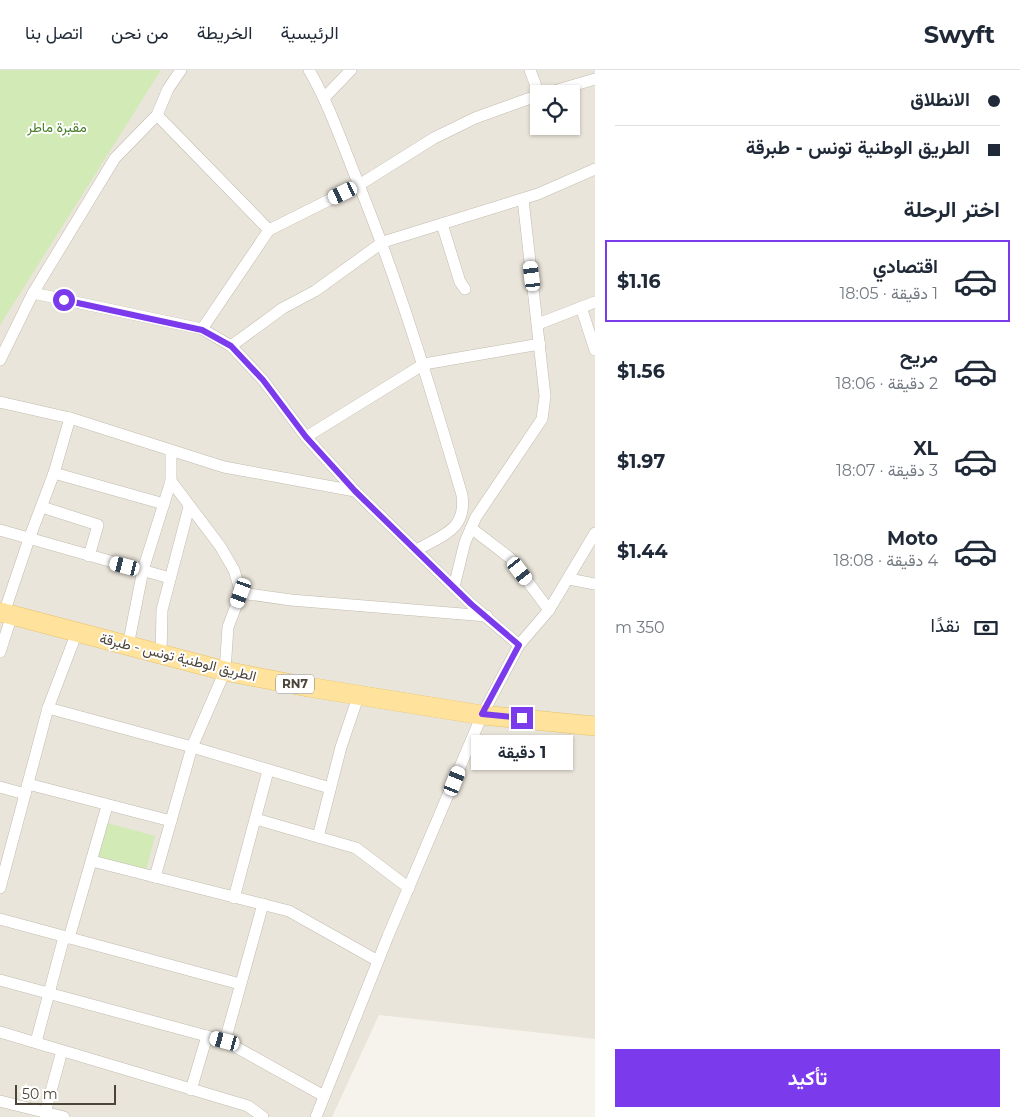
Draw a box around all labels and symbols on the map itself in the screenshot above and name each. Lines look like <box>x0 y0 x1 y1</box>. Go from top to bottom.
park label: مقبرة ماطر <box>26 118 87 136</box>
car <box>326 180 359 206</box>
car <box>522 260 541 292</box>
route start <box>53 289 75 311</box>
car <box>108 555 141 577</box>
car <box>504 555 535 587</box>
car <box>228 576 253 610</box>
street label: الطريق الوطنية تونس - طبرقة <box>98 629 258 685</box>
road number: RN7 <box>276 674 314 694</box>
route end <box>511 707 533 729</box>
callout: 1 دقيقة <box>471 736 573 770</box>
car <box>442 764 467 798</box>
car <box>208 1030 241 1052</box>
scale bar <box>15 1082 116 1105</box>

